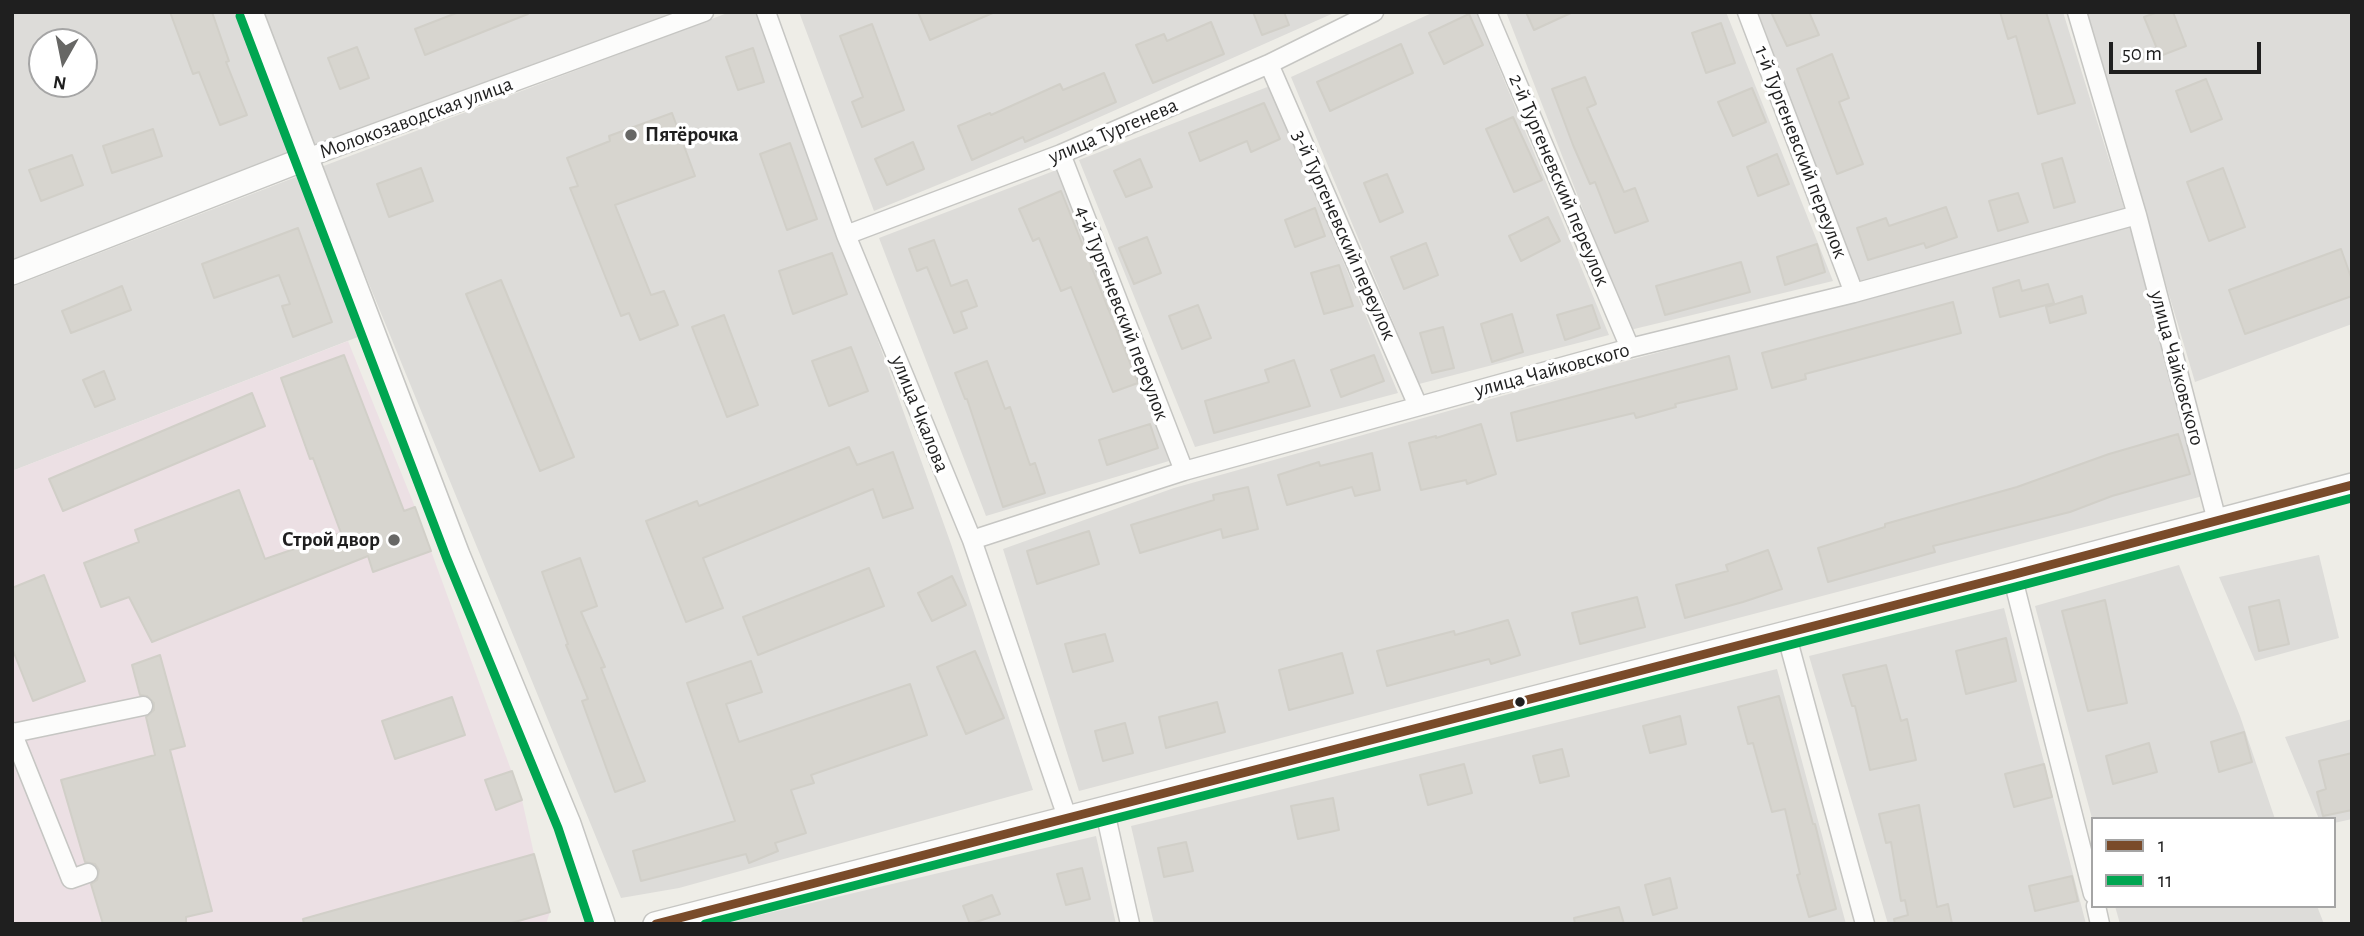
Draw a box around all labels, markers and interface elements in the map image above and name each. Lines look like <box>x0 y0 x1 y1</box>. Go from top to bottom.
north arrow <box>28 28 98 98</box>
scale bar <box>2112 28 2264 72</box>
street label: 1-й Тургеневский переулок <box>1749 42 1853 262</box>
text: 50 m <box>2122 43 2162 64</box>
street label: 2-й Тургеневский переулок <box>1503 70 1615 290</box>
street label: Молокозаводская улица <box>316 71 516 165</box>
text: N <box>52 72 68 93</box>
street label: улица Тургенева <box>1045 92 1181 170</box>
place label: Пятёрочка <box>645 122 739 148</box>
street label: 3-й Тургеневский переулок <box>1286 126 1402 344</box>
marker: Пятёрочка <box>623 127 639 143</box>
street label: 4-й Тургеневский переулок <box>1069 202 1175 424</box>
street label: улица Чайковского <box>2144 288 2210 448</box>
street label: улица Чайковского <box>1472 337 1632 403</box>
street label: улица Чкалова <box>885 352 955 476</box>
place label: Строй двор <box>282 527 380 553</box>
marker: Строй двор <box>386 532 402 548</box>
unlabelled marker <box>1513 695 1527 709</box>
legend <box>2091 817 2336 908</box>
text: 1 <box>2158 835 2165 856</box>
text: 11 <box>2158 870 2172 891</box>

